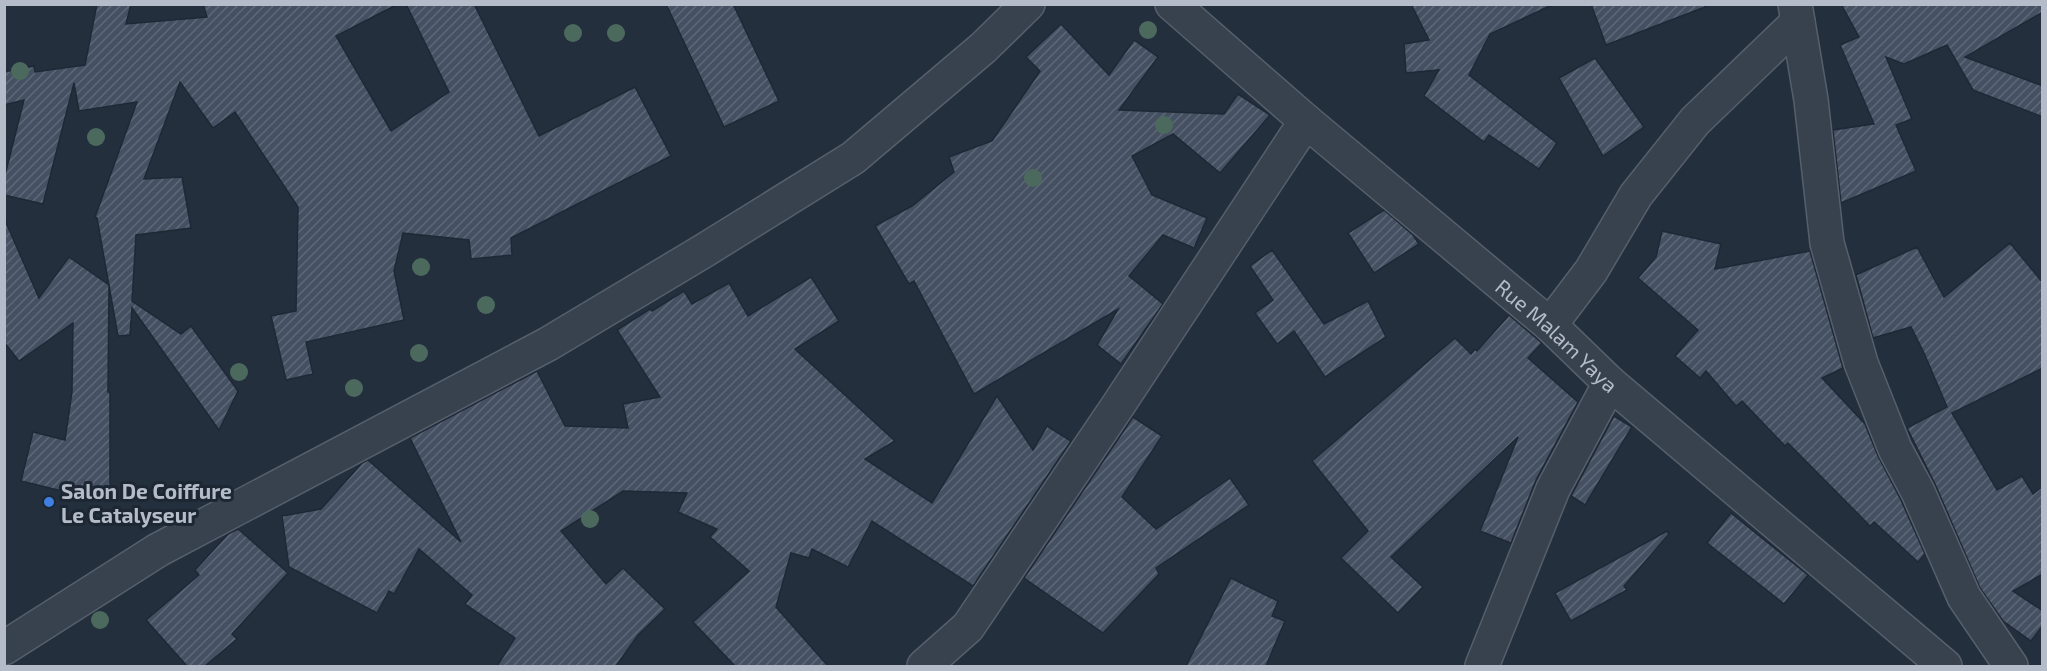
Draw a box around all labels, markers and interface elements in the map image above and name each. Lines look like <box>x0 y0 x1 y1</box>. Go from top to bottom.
street label: Rue Malam Yaya <box>1491 273 1623 397</box>
place label: Salon De Coiffure Le Catalyseur <box>61 478 232 528</box>
marker: Salon De Coiffure Le Catalyseur <box>42 495 56 509</box>

